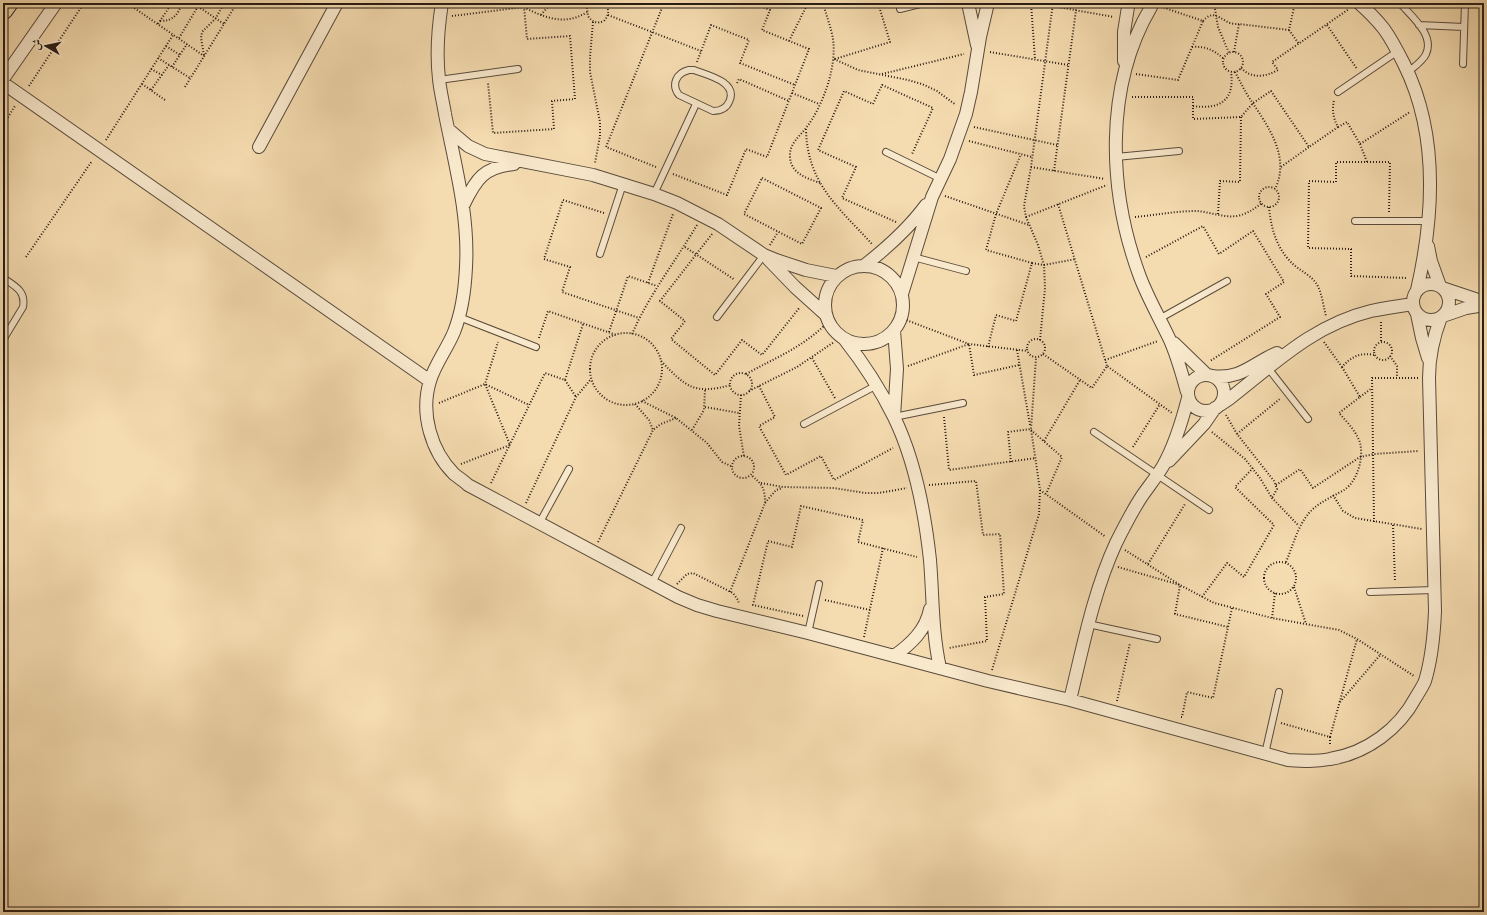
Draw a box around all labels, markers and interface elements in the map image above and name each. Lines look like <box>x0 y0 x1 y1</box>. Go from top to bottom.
north arrow <box>26 26 66 66</box>
text: ش <box>29 38 45 51</box>

